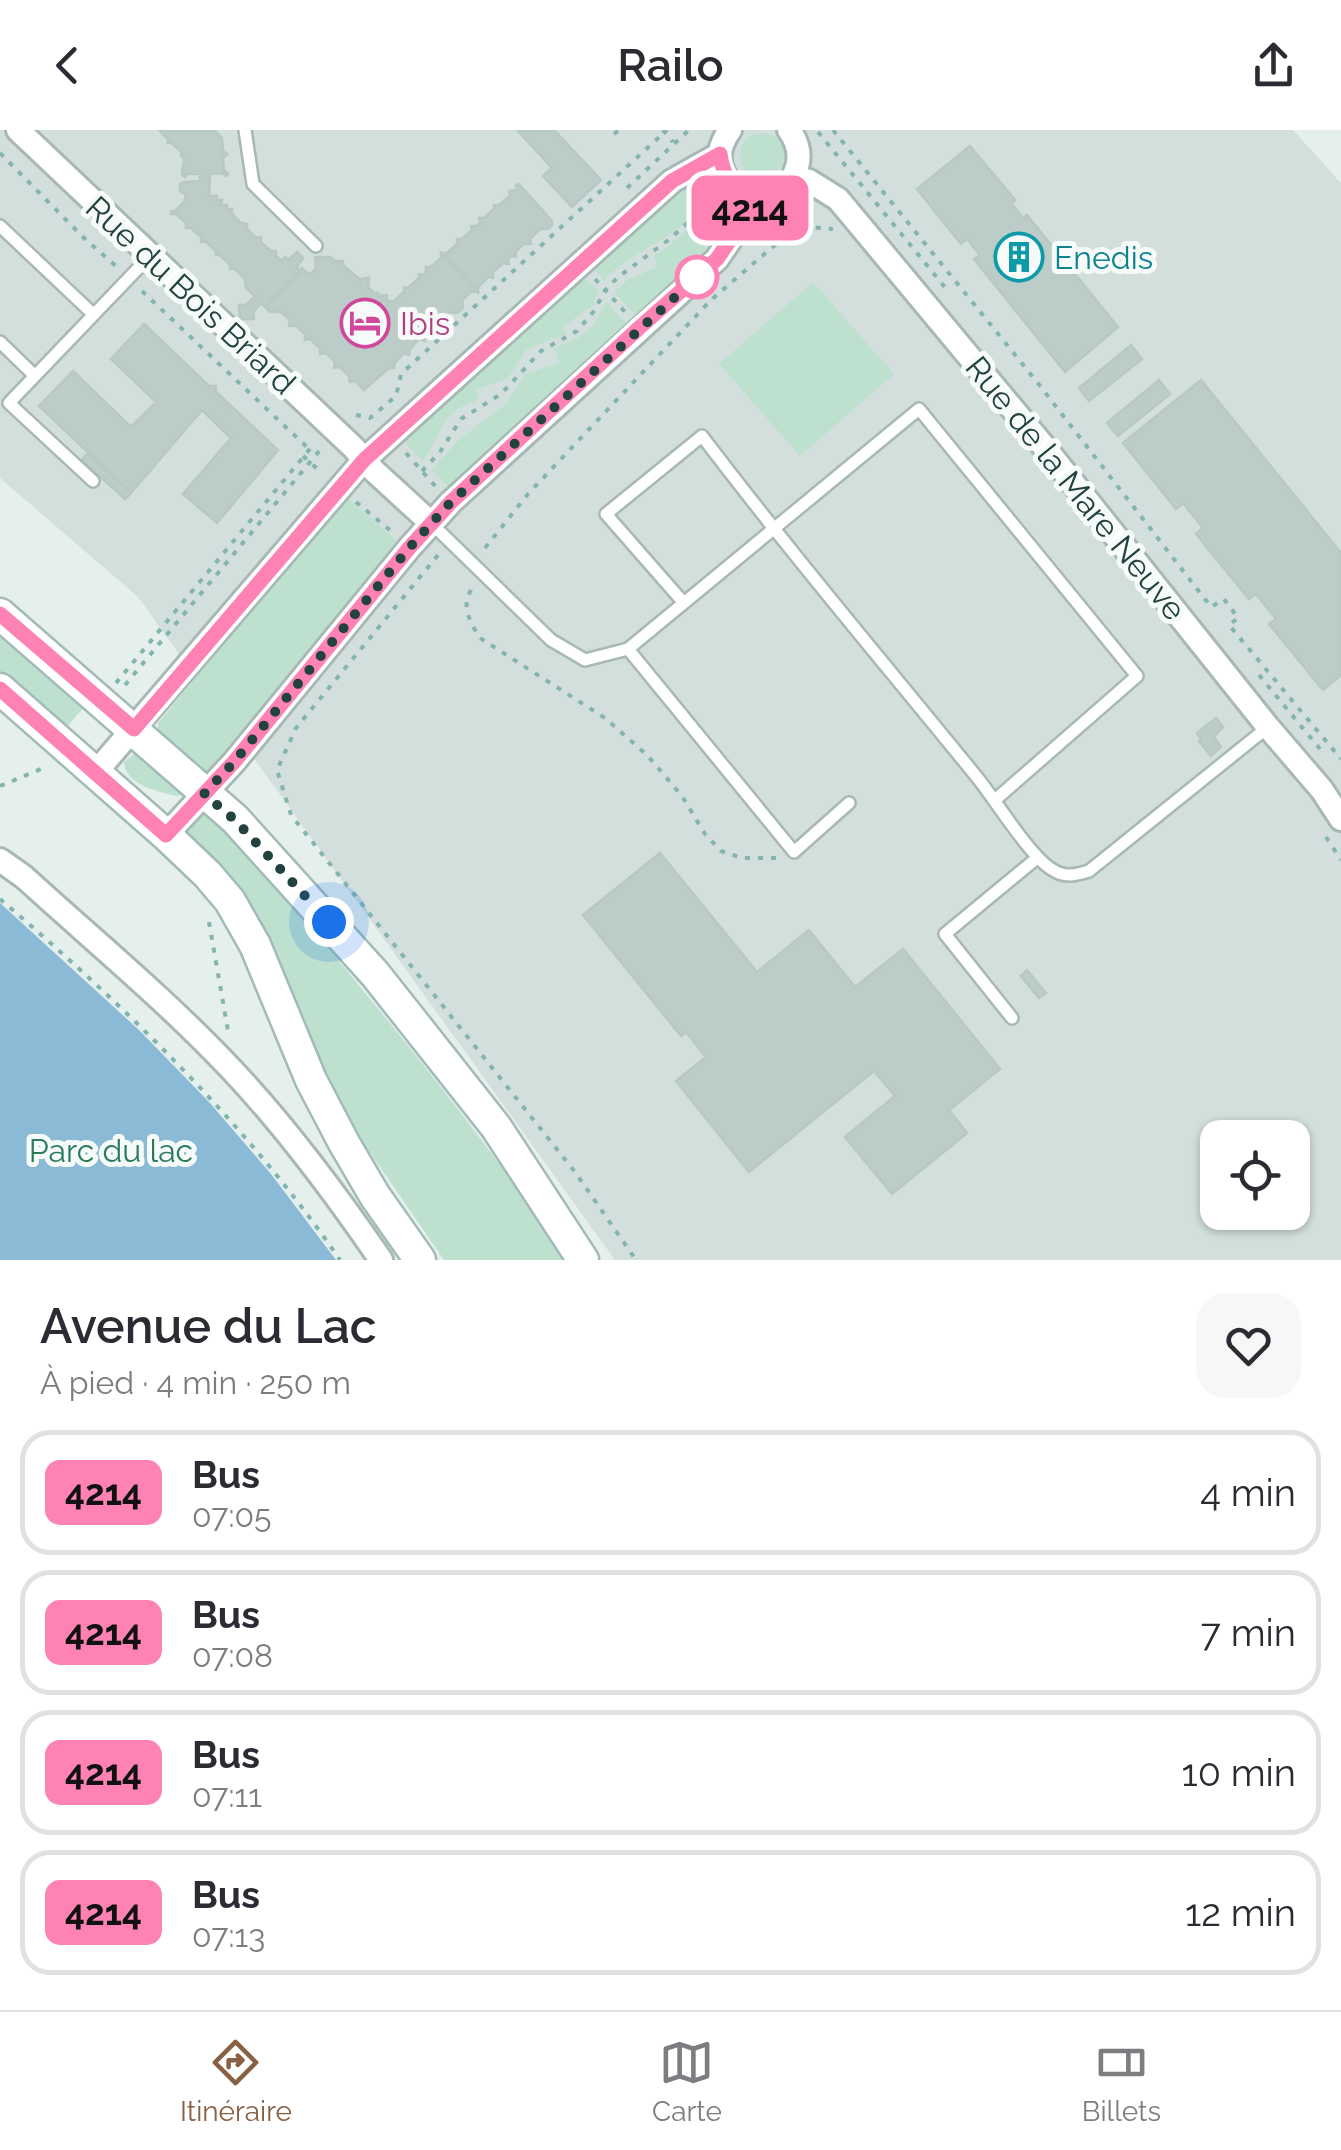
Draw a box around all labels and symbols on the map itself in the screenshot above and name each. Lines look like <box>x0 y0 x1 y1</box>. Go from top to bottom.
line badge: 4214 <box>680 176 820 240</box>
street label: Rue du Bois Briard <box>79 189 303 401</box>
building icon: Enedis <box>993 231 1045 283</box>
place label: Enedis <box>1054 239 1153 276</box>
unlabelled marker <box>676 256 718 298</box>
hotel icon: Ibis <box>339 297 391 349</box>
place label: Ibis <box>400 305 450 342</box>
street label: Rue de la Mare Neuve <box>958 349 1194 627</box>
your location <box>304 897 354 947</box>
park label: Parc du lac <box>29 1132 193 1169</box>

